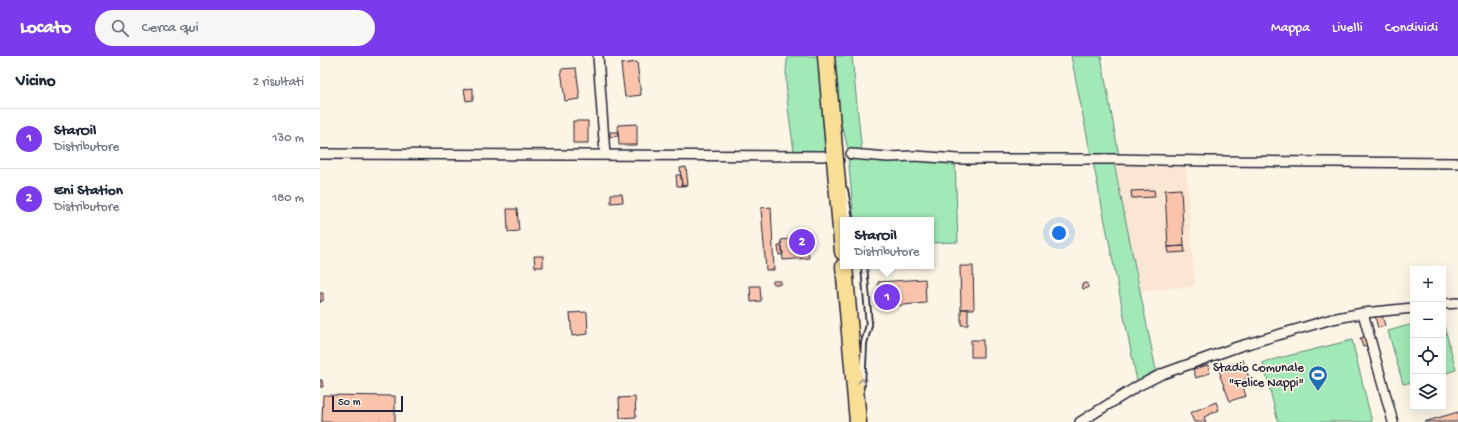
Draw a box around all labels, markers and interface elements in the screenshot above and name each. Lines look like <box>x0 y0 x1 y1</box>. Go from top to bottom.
search box <box>95 10 375 46</box>
text: Locato <box>20 17 71 40</box>
icon: search <box>109 17 131 39</box>
text: Cerca qui <box>141 19 199 37</box>
text: Mappa <box>1271 20 1310 37</box>
text: Livelli <box>1332 20 1363 37</box>
text: Condividi <box>1385 20 1438 37</box>
text: Vicino <box>16 72 56 92</box>
text: 2 risultati <box>253 75 304 90</box>
text: StarOil <box>54 122 96 140</box>
text: 1 <box>26 131 32 146</box>
text: 130 m <box>272 131 304 146</box>
text: Distributore <box>54 140 119 155</box>
text: Eni Station <box>54 182 123 200</box>
text: 2 <box>26 191 32 206</box>
text: 180 m <box>272 191 304 206</box>
text: Distributore <box>54 200 119 215</box>
popup <box>840 217 934 269</box>
your location <box>1049 223 1069 243</box>
pin: 2 <box>789 227 815 257</box>
text: StarOil <box>854 227 897 245</box>
text: Distributore <box>854 245 920 260</box>
map controls <box>1410 266 1446 410</box>
button: + <box>1410 266 1446 302</box>
pin: 1 <box>874 282 900 312</box>
button: − <box>1410 302 1446 338</box>
button: locate <box>1410 338 1446 374</box>
place label: Stadio Comunale "Felice Nappi" <box>1213 361 1304 391</box>
sports icon: Stadio Comunale "Felice Nappi" <box>1307 364 1329 392</box>
button: layers <box>1410 374 1446 410</box>
one-way arrow <box>857 378 866 384</box>
scale bar <box>332 394 403 413</box>
text: 50 m <box>338 397 360 409</box>

